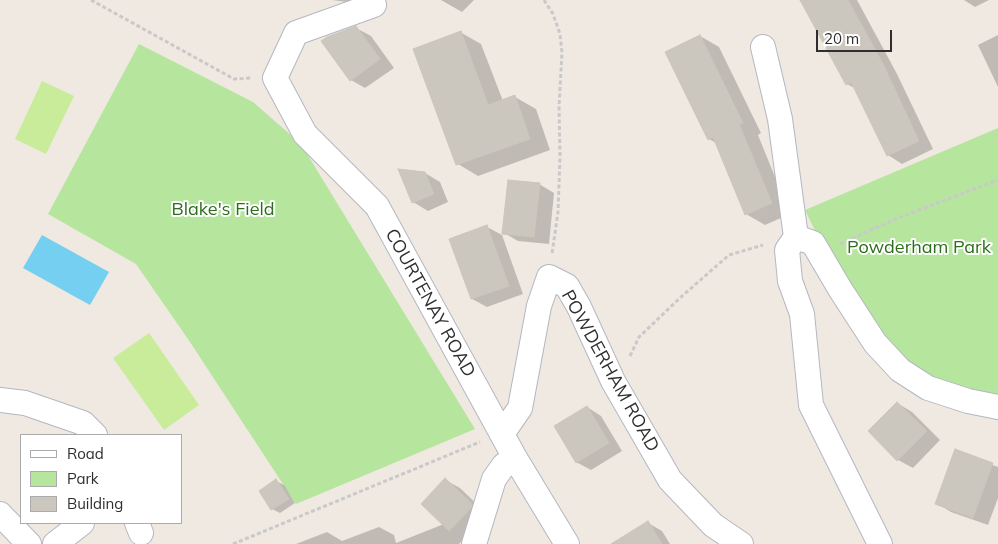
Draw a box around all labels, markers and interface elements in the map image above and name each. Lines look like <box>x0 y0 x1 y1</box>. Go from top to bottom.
scale bar <box>818 20 894 52</box>
text: 20 m <box>824 29 859 48</box>
park label: Blake's Field <box>171 199 275 221</box>
street label: COURTENAY ROAD <box>380 225 480 381</box>
park label: Powderham Park <box>847 237 991 259</box>
street label: POWDERHAM ROAD <box>557 286 663 456</box>
legend <box>20 434 182 524</box>
text: Road <box>67 444 104 463</box>
text: Park <box>67 469 99 488</box>
text: Building <box>67 494 123 513</box>

